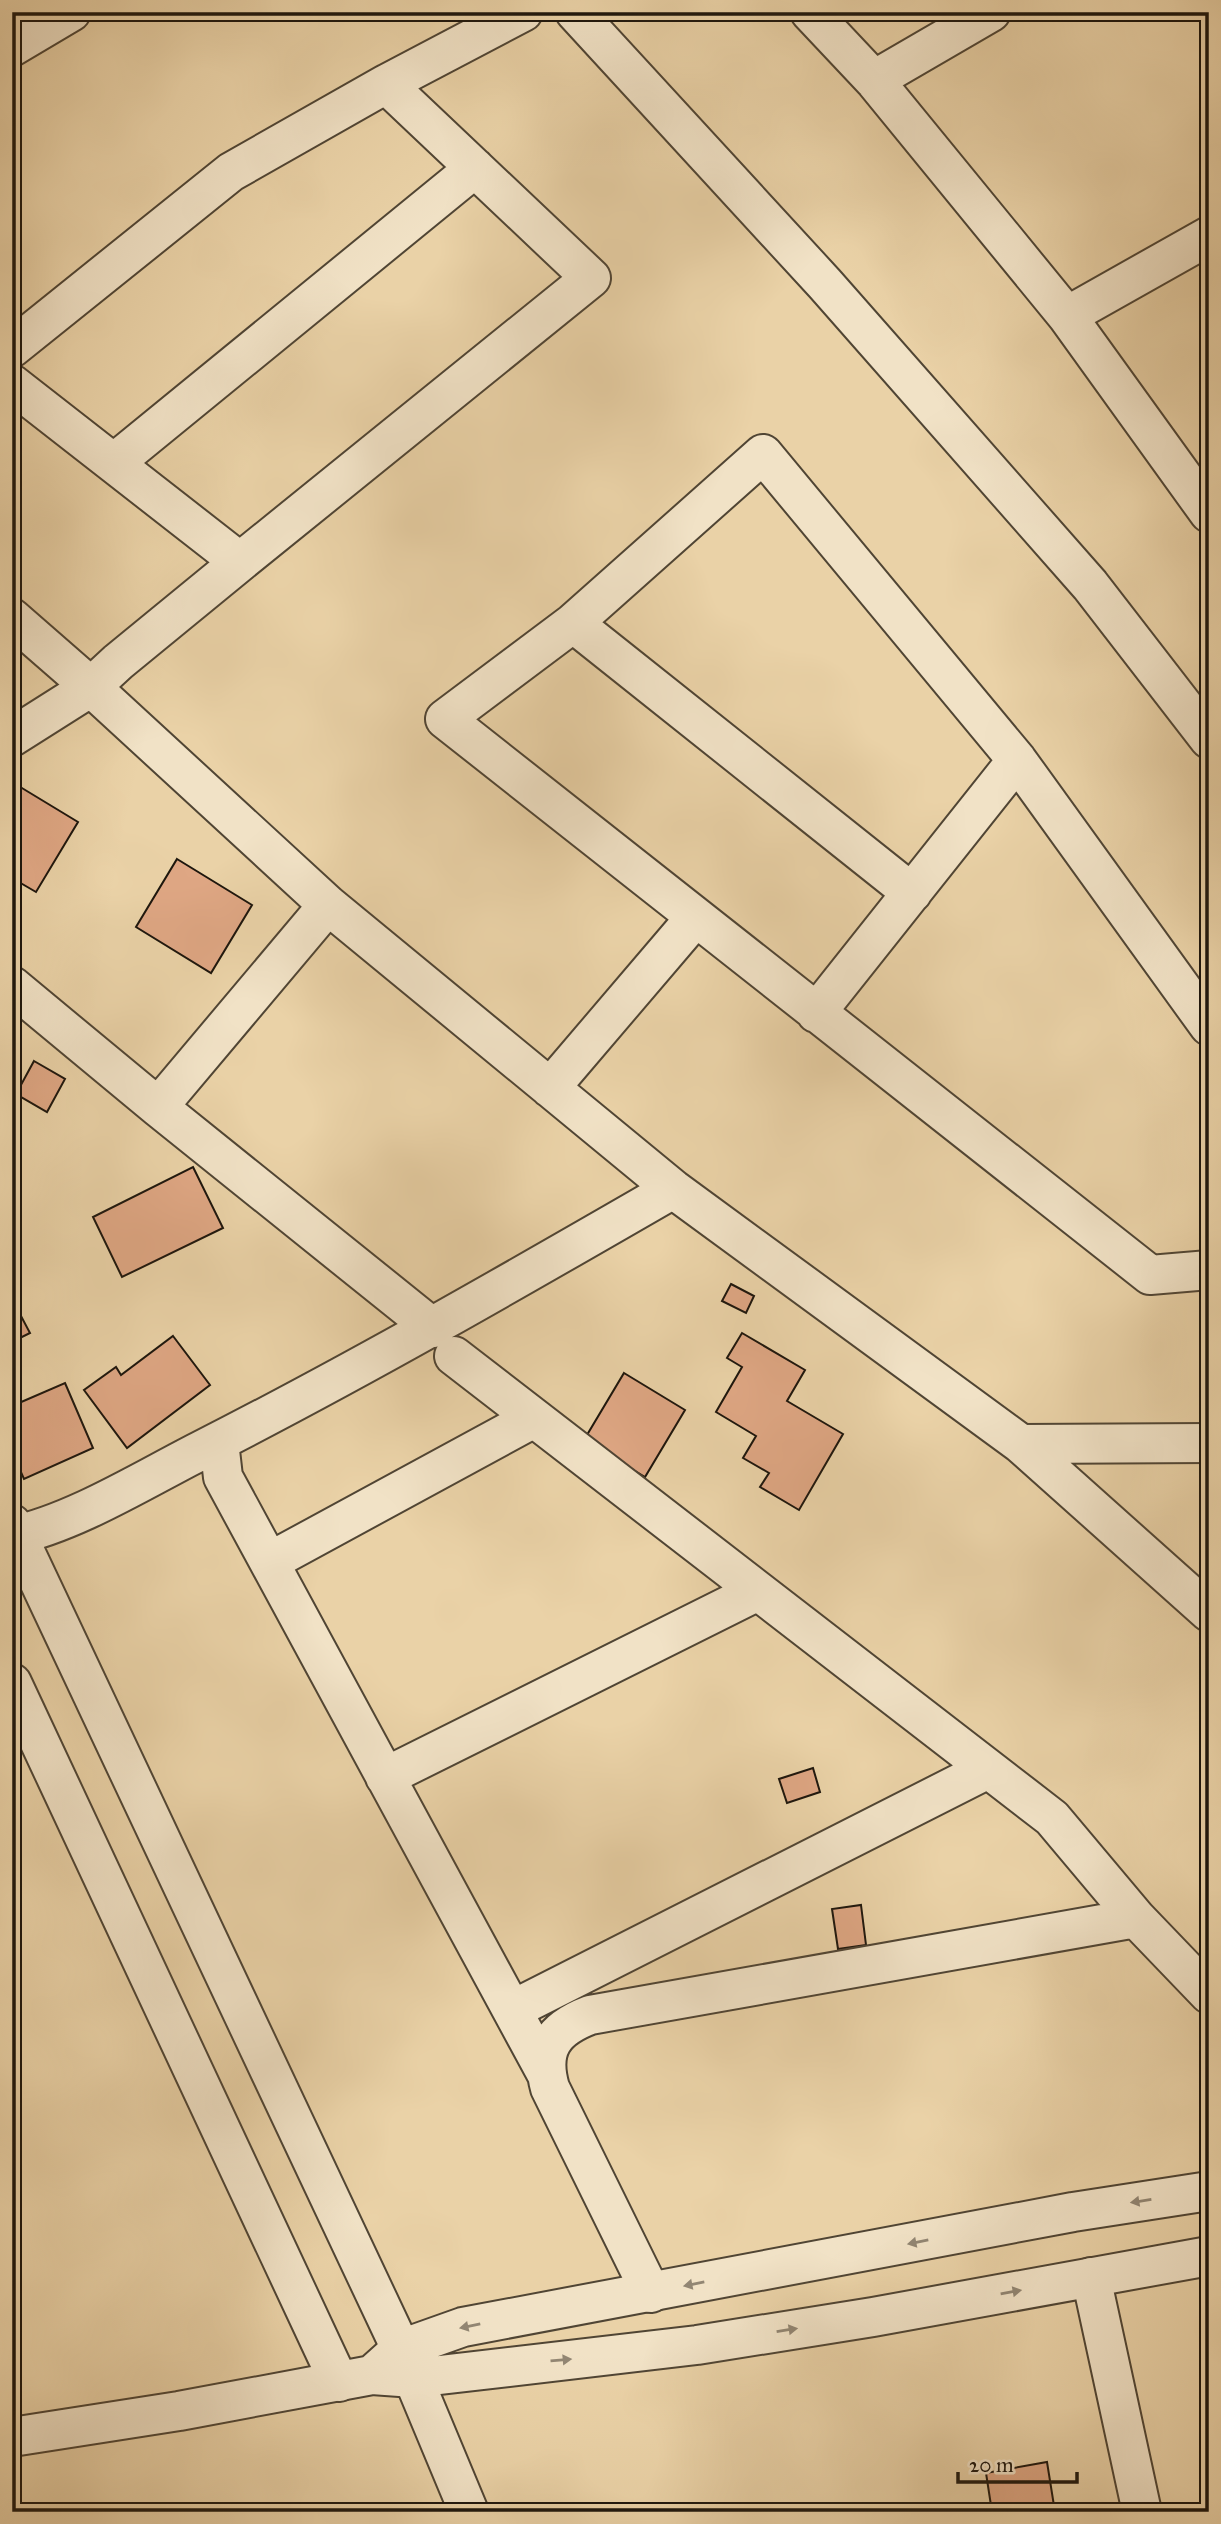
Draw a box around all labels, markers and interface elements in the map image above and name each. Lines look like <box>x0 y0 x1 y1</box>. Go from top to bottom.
one-way arrow <box>1130 2196 1152 2207</box>
one-way arrow <box>906 2237 928 2248</box>
one-way arrow <box>683 2279 705 2290</box>
one-way arrow <box>1000 2286 1022 2297</box>
one-way arrow <box>459 2321 481 2332</box>
one-way arrow <box>776 2325 798 2336</box>
one-way arrow <box>551 2354 573 2365</box>
scale bar <box>958 2440 1078 2484</box>
text: 20 m <box>969 2452 1014 2478</box>

